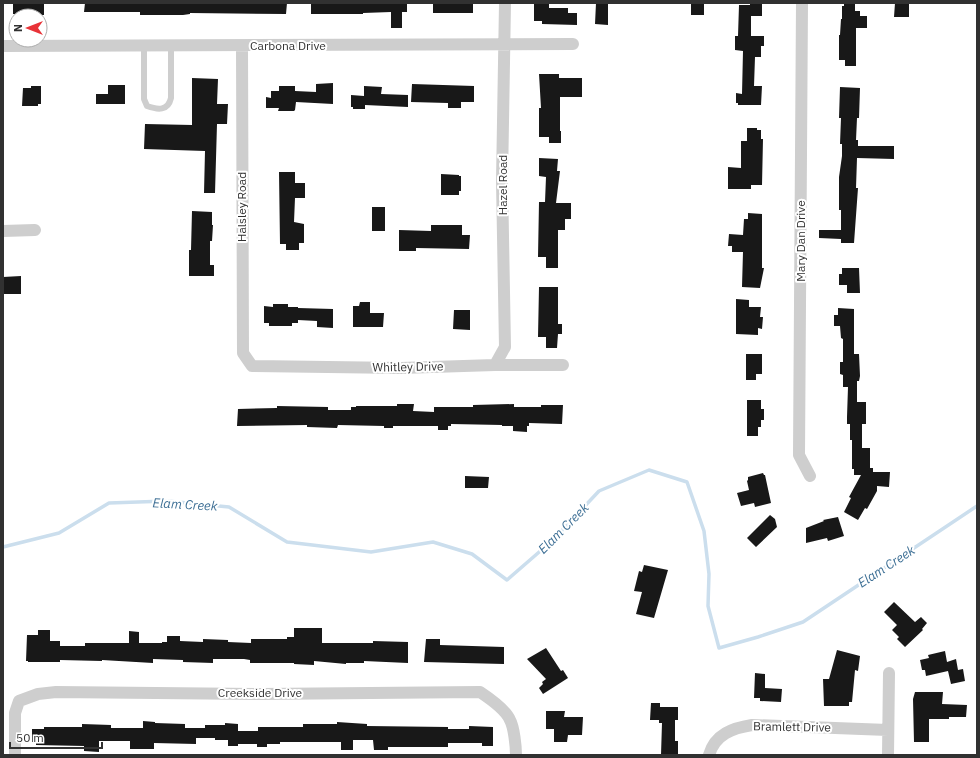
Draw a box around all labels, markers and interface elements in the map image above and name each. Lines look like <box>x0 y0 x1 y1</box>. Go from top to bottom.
north arrow <box>8 8 48 48</box>
text: N <box>11 24 25 32</box>
street label: Carbona Drive <box>250 38 326 53</box>
street label: Hazel Road <box>495 155 510 215</box>
street label: Halsley Road <box>234 172 249 242</box>
street label: Mary Dan Drive <box>793 200 808 282</box>
street label: Whitley Drive <box>372 358 444 375</box>
water label: Elam Creek <box>152 494 218 515</box>
water label: Elam Creek <box>534 499 593 557</box>
water label: Elam Creek <box>854 541 918 591</box>
street label: Creekside Drive <box>218 685 303 700</box>
street label: Bramlett Drive <box>753 718 832 735</box>
scale bar <box>10 724 102 750</box>
text: 50 m <box>16 730 44 745</box>

